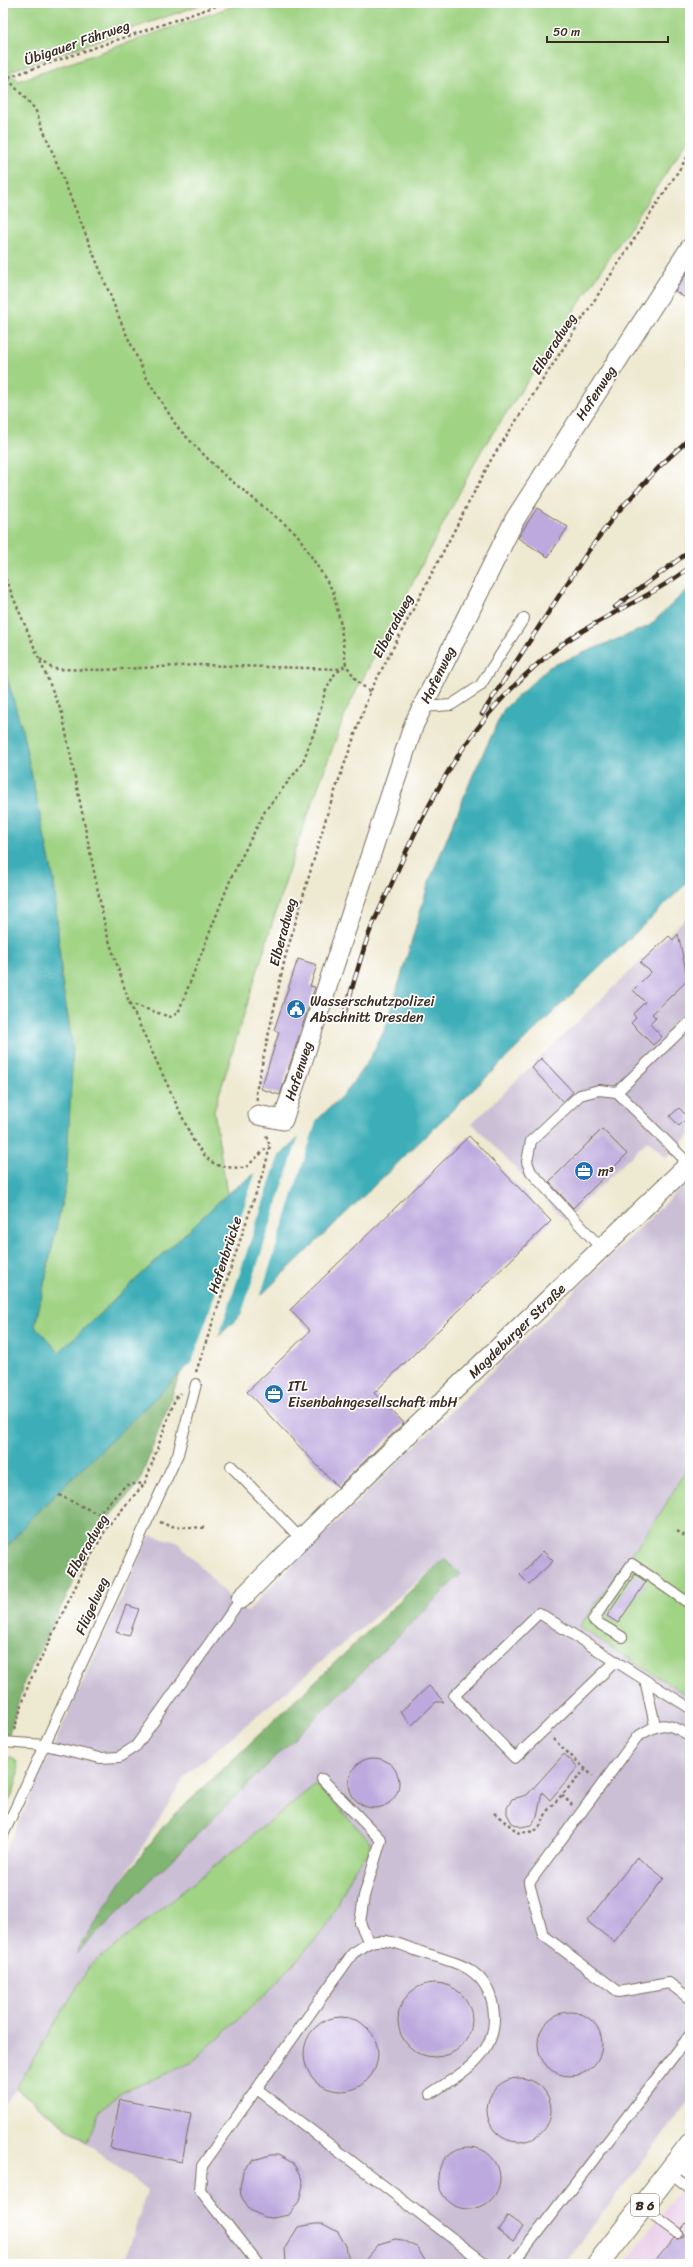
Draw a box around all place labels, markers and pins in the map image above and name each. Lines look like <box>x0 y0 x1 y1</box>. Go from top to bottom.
place label: Wasserschutzpolizei Abschnitt Dresden <box>309 989 435 1030</box>
public building icon: Wasserschutzpolizei Abschnitt Dresden <box>285 998 307 1020</box>
place label: m³ <box>598 1159 614 1184</box>
office icon: m³ <box>573 1160 595 1182</box>
place label: ITL Eisenbahngesellschaft mbH <box>287 1374 458 1415</box>
office icon: ITL Eisenbahngesellschaft mbH <box>263 1383 285 1405</box>

